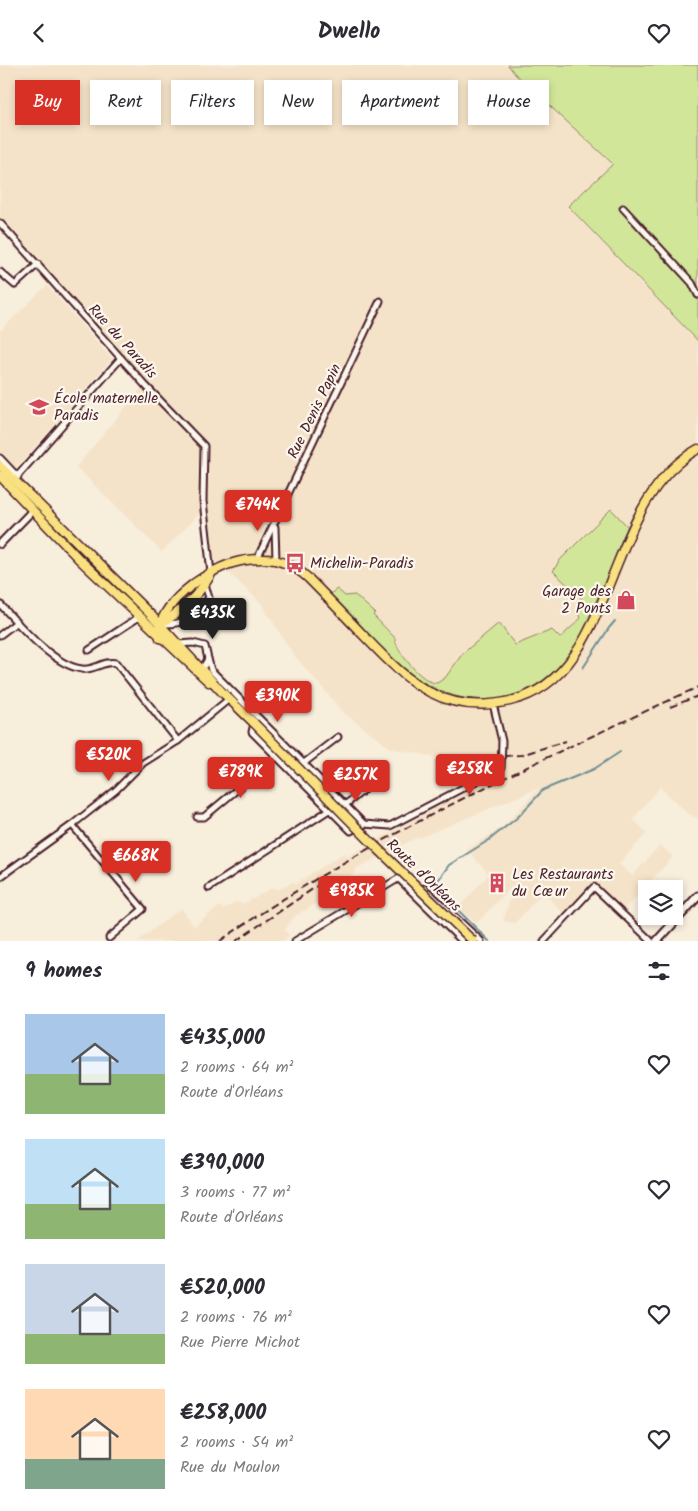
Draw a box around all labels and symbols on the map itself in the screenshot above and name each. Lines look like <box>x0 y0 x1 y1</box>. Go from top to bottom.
street label: Rue du Paradis <box>82 299 163 385</box>
street label: Rue Denis Papin <box>282 360 348 463</box>
place label: École maternelle Paradis <box>54 387 158 428</box>
school or university icon: École maternelle Paradis <box>28 396 50 418</box>
pin: €744K <box>223 489 293 532</box>
bus stop icon: Michelin-Paradis <box>284 552 306 574</box>
place label: Michelin-Paradis <box>310 552 414 576</box>
place label: Garage des 2 Ponts <box>542 580 612 621</box>
shop icon: Garage des 2 Ponts <box>615 589 637 611</box>
pin: €435K <box>178 597 248 640</box>
pin: €390K <box>243 681 313 723</box>
pin: €520K <box>74 739 144 782</box>
pin: €258K <box>435 753 505 796</box>
pin: €789K <box>206 757 276 799</box>
pin: €257K <box>321 759 391 802</box>
street label: Route d'Orléans <box>380 833 467 918</box>
pin: €668K <box>101 841 171 883</box>
place label: Les Restaurants du Cœur <box>512 863 614 904</box>
building icon: Les Restaurants du Cœur <box>486 872 508 894</box>
pin: €985K <box>317 875 387 918</box>

